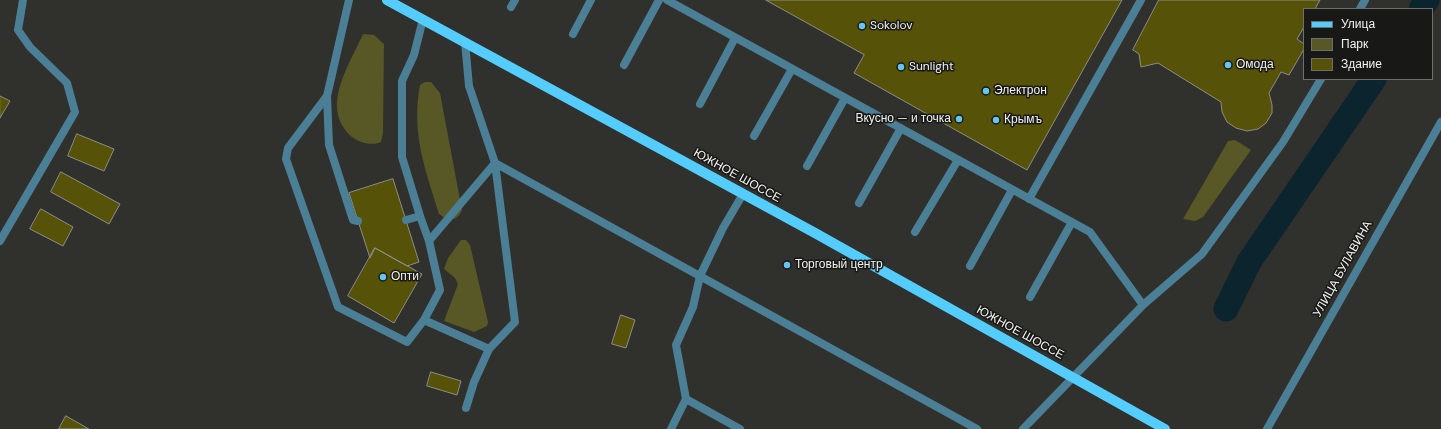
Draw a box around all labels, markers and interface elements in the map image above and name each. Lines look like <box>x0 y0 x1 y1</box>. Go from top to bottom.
legend <box>1303 8 1433 80</box>
text: Улица <box>1341 16 1375 32</box>
place label: Sokolov <box>870 19 913 33</box>
marker: Sokolov <box>857 21 867 31</box>
text: Парк <box>1341 36 1368 52</box>
text: Здание <box>1341 56 1382 72</box>
place label: Омода <box>1236 58 1274 72</box>
place label: Sunlight <box>909 60 954 74</box>
marker: Омода <box>1223 60 1233 70</box>
marker: Sunlight <box>896 62 906 72</box>
place label: Электрон <box>994 84 1047 98</box>
marker: Электрон <box>981 86 991 96</box>
place label: Вкусно — и точка <box>855 112 951 126</box>
place label: Крымъ <box>1004 113 1042 127</box>
marker: Вкусно — и точка <box>954 114 964 124</box>
marker: Крымъ <box>991 115 1001 125</box>
street label: ЮЖНОЕ ШОССЕ <box>691 146 783 206</box>
street label: УЛИЦА БУЛАВИНА <box>1311 218 1375 320</box>
place label: Торговый центр <box>795 258 883 272</box>
marker: Торговый центр <box>782 260 792 270</box>
place label: Опти <box>391 270 419 284</box>
marker: Опти <box>378 272 388 282</box>
street label: ЮЖНОЕ ШОССЕ <box>974 303 1066 363</box>

